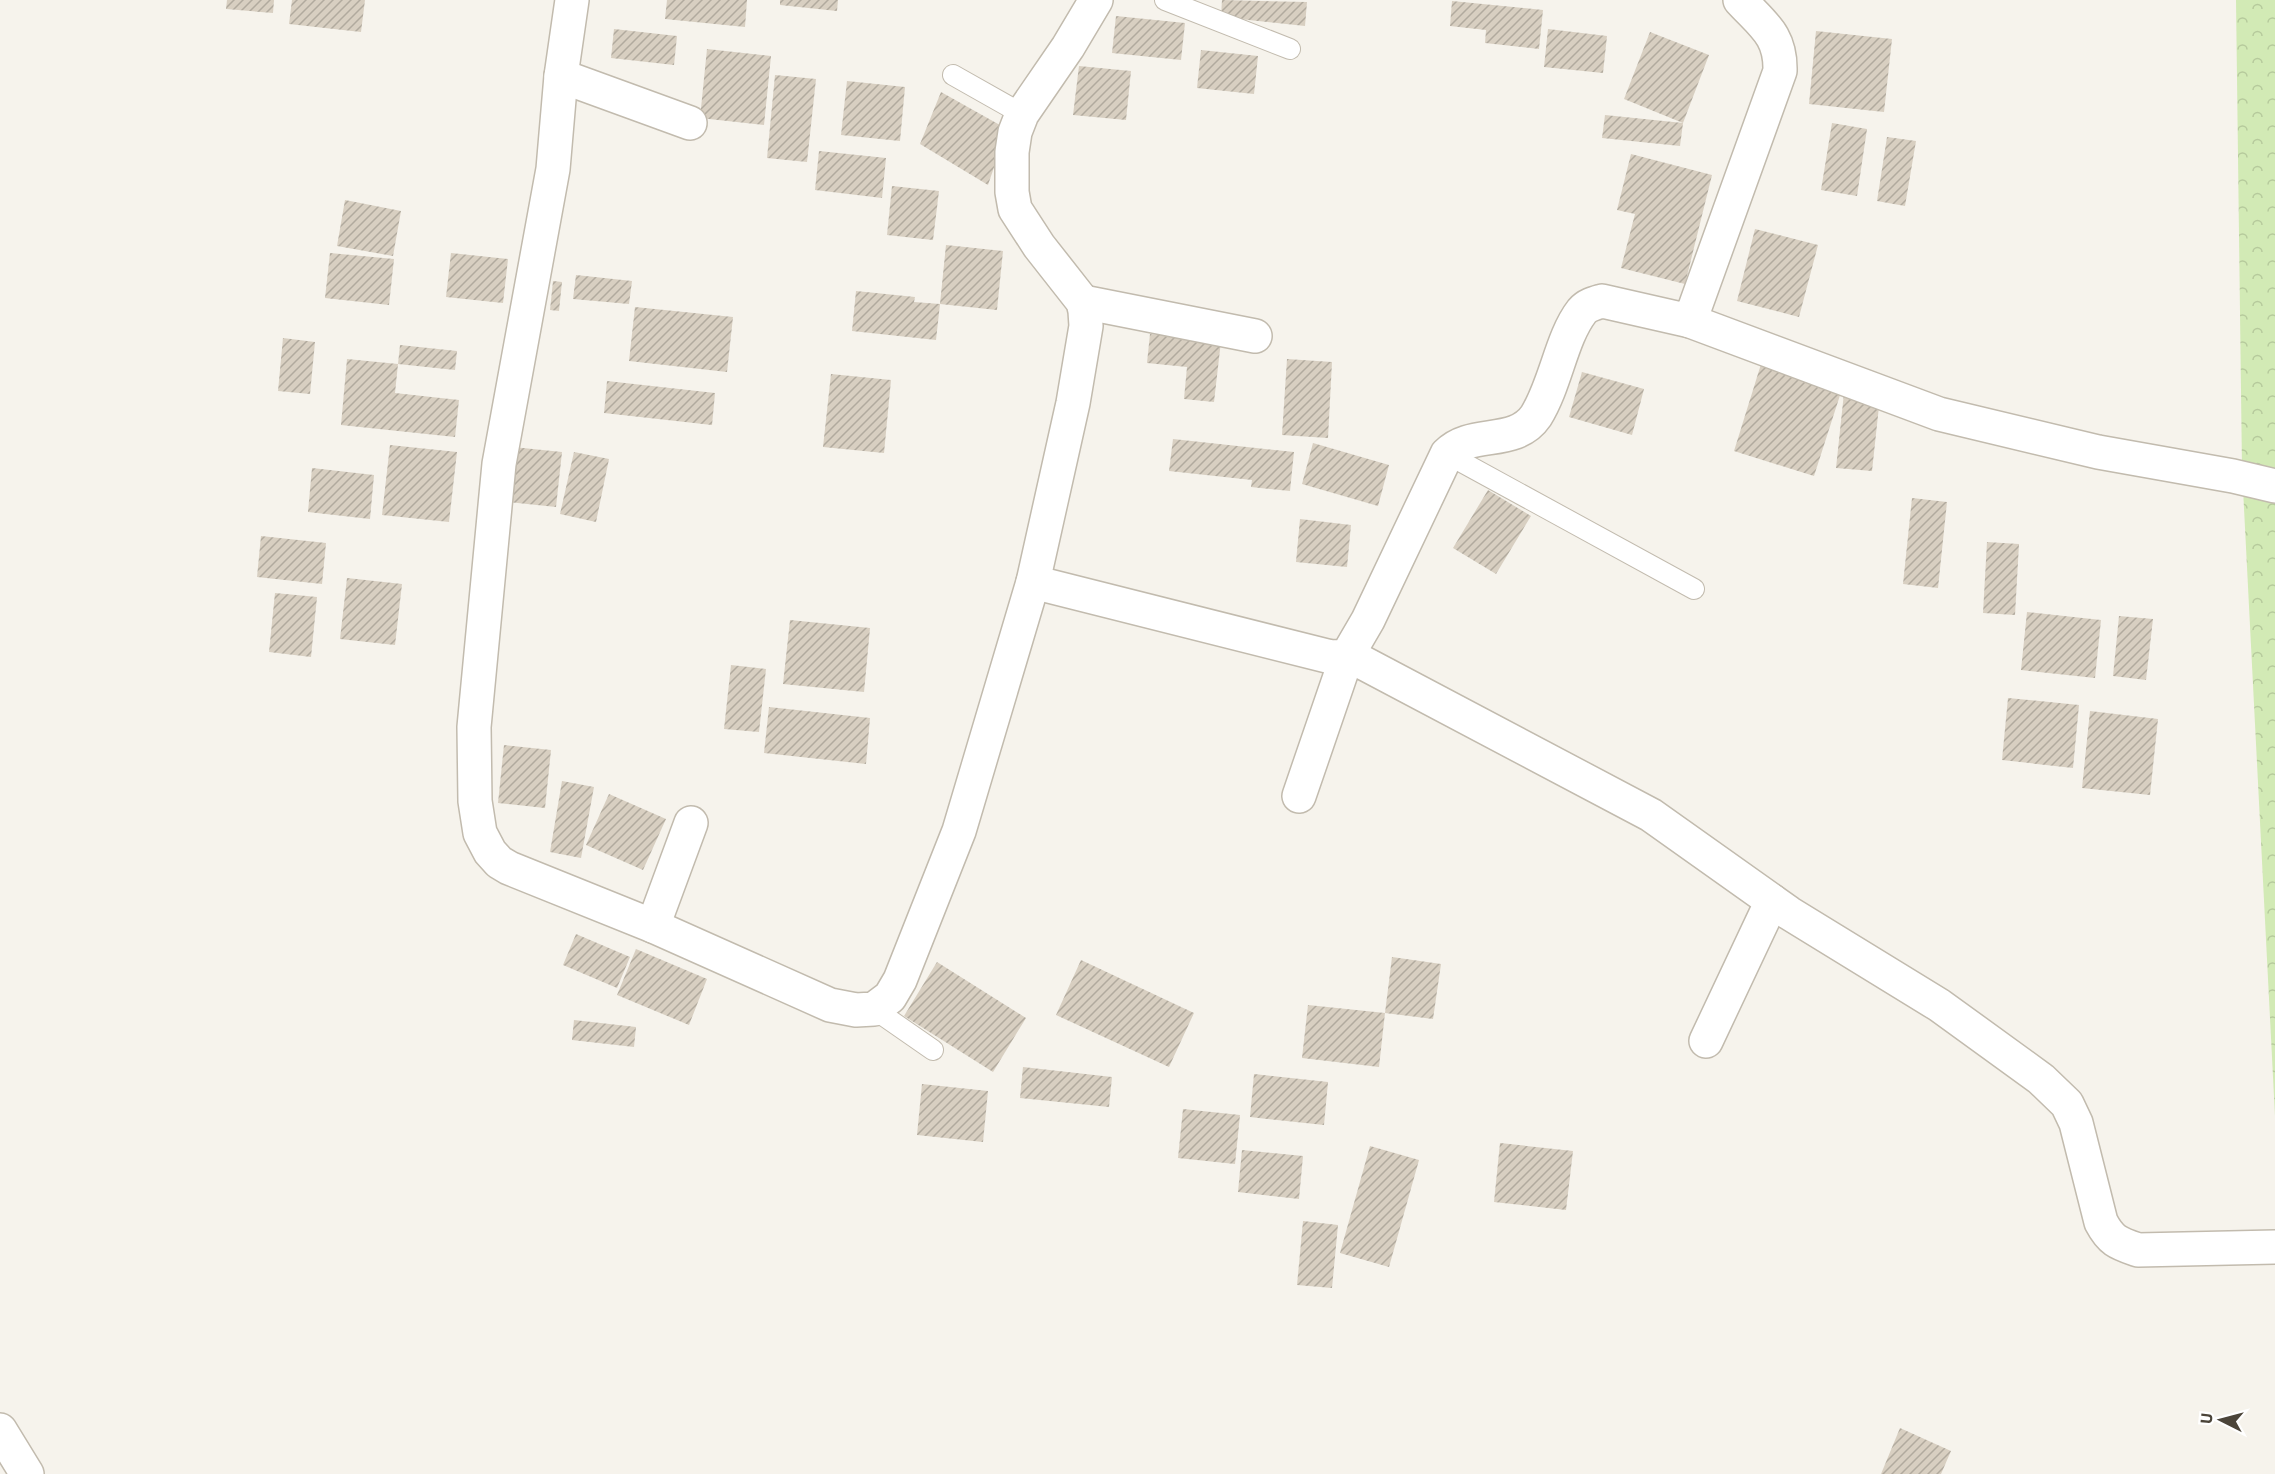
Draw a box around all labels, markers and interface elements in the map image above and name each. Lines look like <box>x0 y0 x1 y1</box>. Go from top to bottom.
north arrow <box>2191 1390 2251 1450</box>
text: U <box>2196 1412 2217 1425</box>

